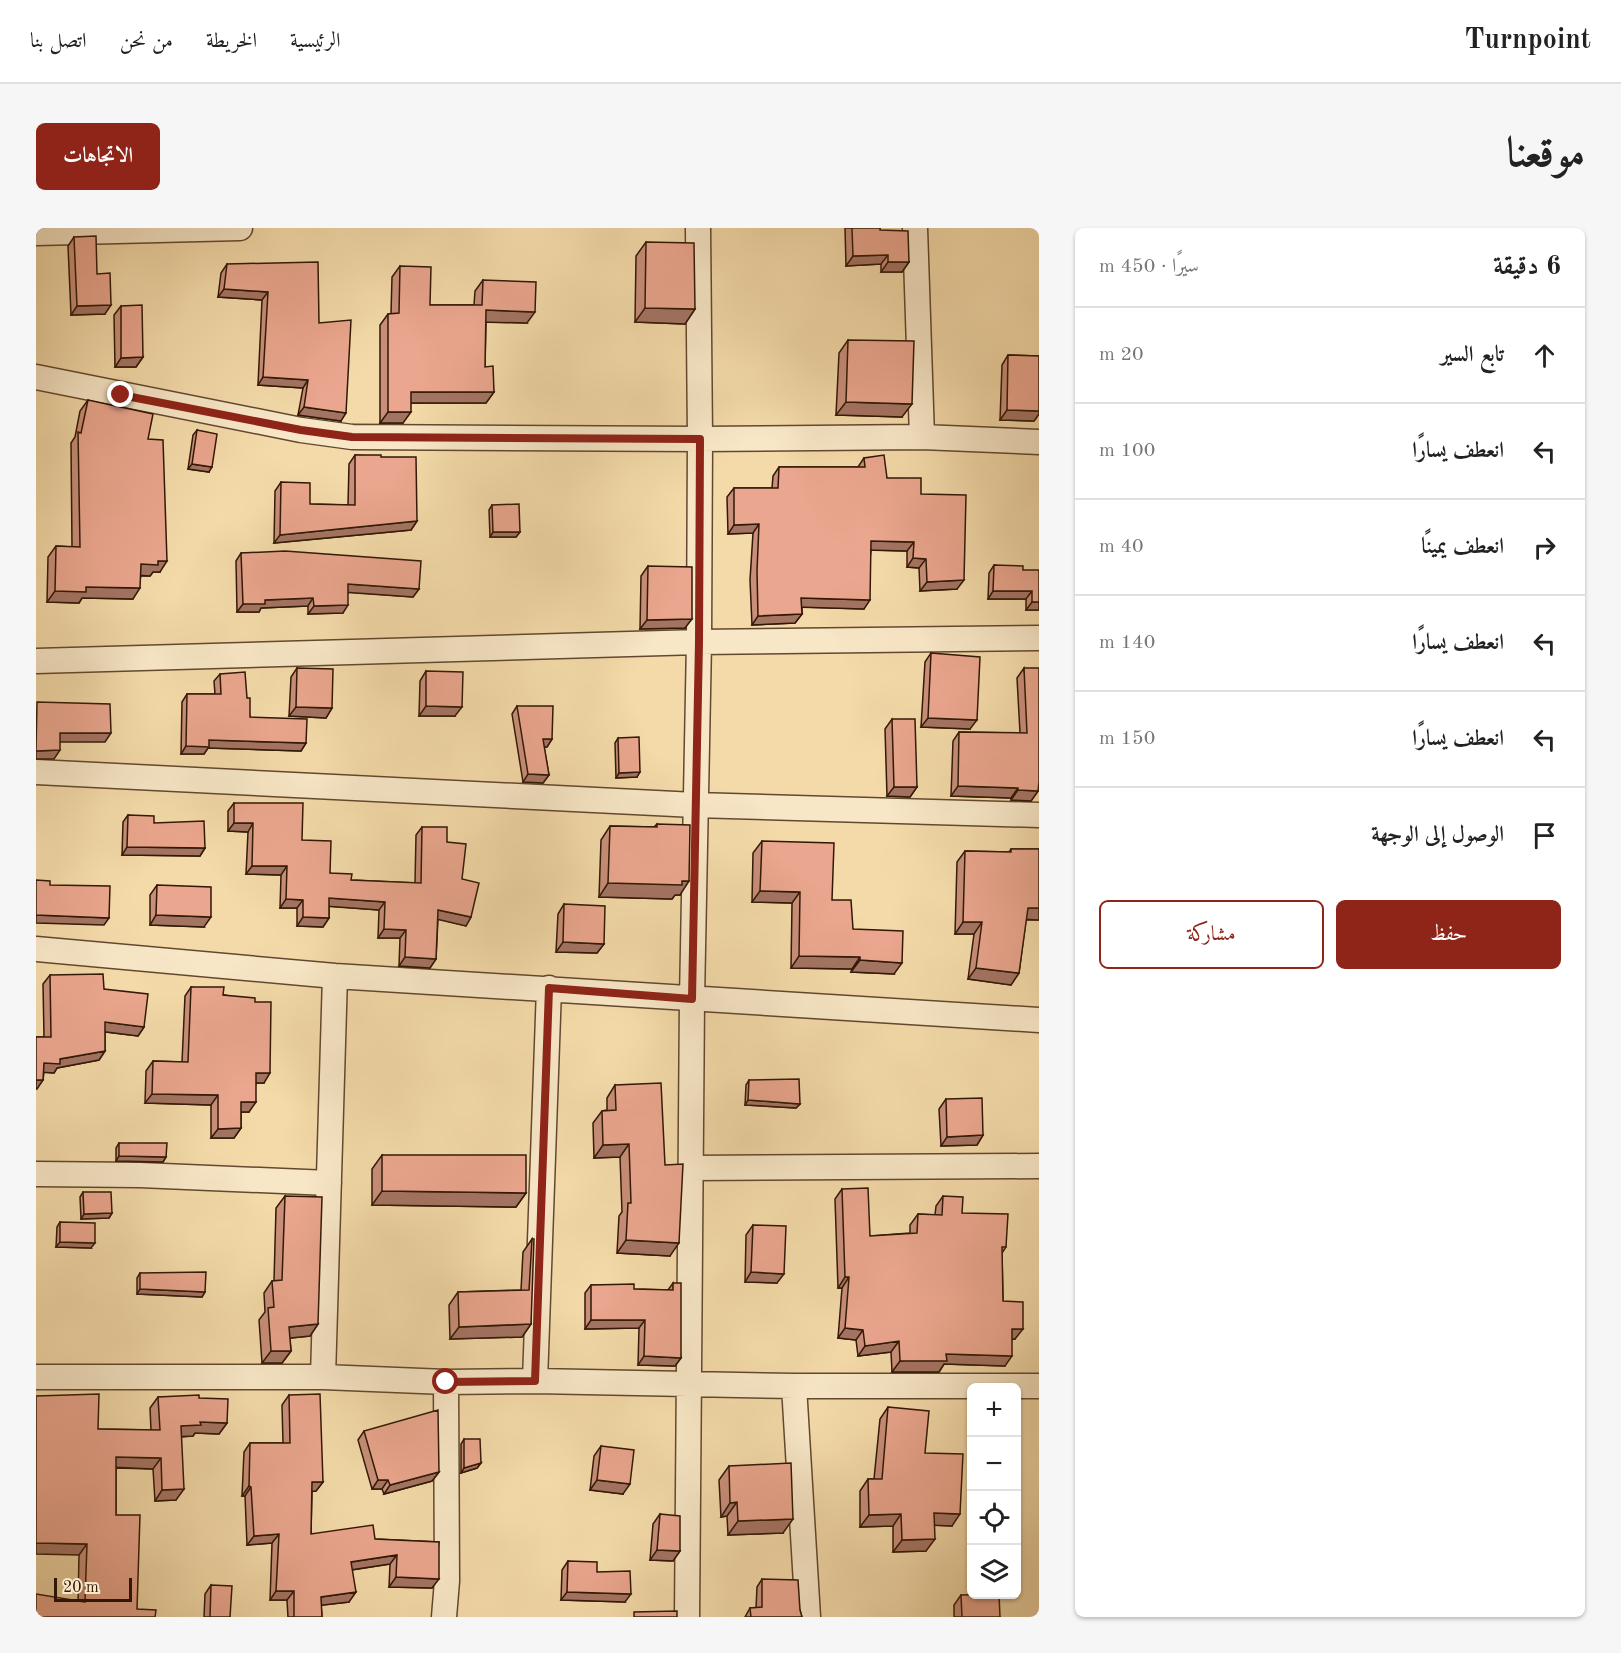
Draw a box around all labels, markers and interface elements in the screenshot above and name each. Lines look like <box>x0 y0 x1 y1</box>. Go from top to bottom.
text: Turnpoint <box>1464 27 1591 55</box>
text: اتصل بنا <box>30 31 87 52</box>
text: من نحن <box>120 31 173 52</box>
text: الخريطة <box>206 31 257 52</box>
text: الرئيسية <box>290 31 341 52</box>
button: الاتجاهات <box>36 123 160 190</box>
text: موقعنا <box>1507 134 1585 176</box>
text: 6 دقيقة <box>1493 254 1561 280</box>
text: سيرًا · 450 m <box>1099 257 1199 277</box>
icon: ahead <box>1528 339 1561 372</box>
text: تابع السير <box>1440 344 1504 366</box>
text: 20 m <box>1099 345 1144 365</box>
route end <box>107 381 133 407</box>
icon: left <box>1528 435 1561 468</box>
text: انعطف يسارًا <box>1412 440 1504 462</box>
text: 100 m <box>1099 441 1155 461</box>
icon: right <box>1528 531 1561 564</box>
text: انعطف يمينًا <box>1421 536 1504 558</box>
text: 40 m <box>1099 537 1144 557</box>
icon: left <box>1528 627 1561 660</box>
text: انعطف يسارًا <box>1412 632 1504 654</box>
text: 140 m <box>1099 633 1155 653</box>
icon: left <box>1528 723 1561 756</box>
text: انعطف يسارًا <box>1412 728 1504 750</box>
text: 150 m <box>1099 729 1155 749</box>
icon: arrive <box>1528 819 1561 852</box>
text: الوصول إلى الوجهة <box>1371 824 1504 846</box>
button: مشاركة <box>1099 900 1324 969</box>
button: حفظ <box>1336 900 1561 969</box>
route start <box>432 1368 458 1394</box>
map controls <box>967 1383 1021 1599</box>
button: + <box>967 1383 1021 1437</box>
button: − <box>967 1437 1021 1491</box>
button: locate <box>967 1491 1021 1545</box>
button: layers <box>967 1545 1021 1599</box>
scale bar <box>54 1575 132 1602</box>
text: 20 m <box>63 1580 99 1596</box>

